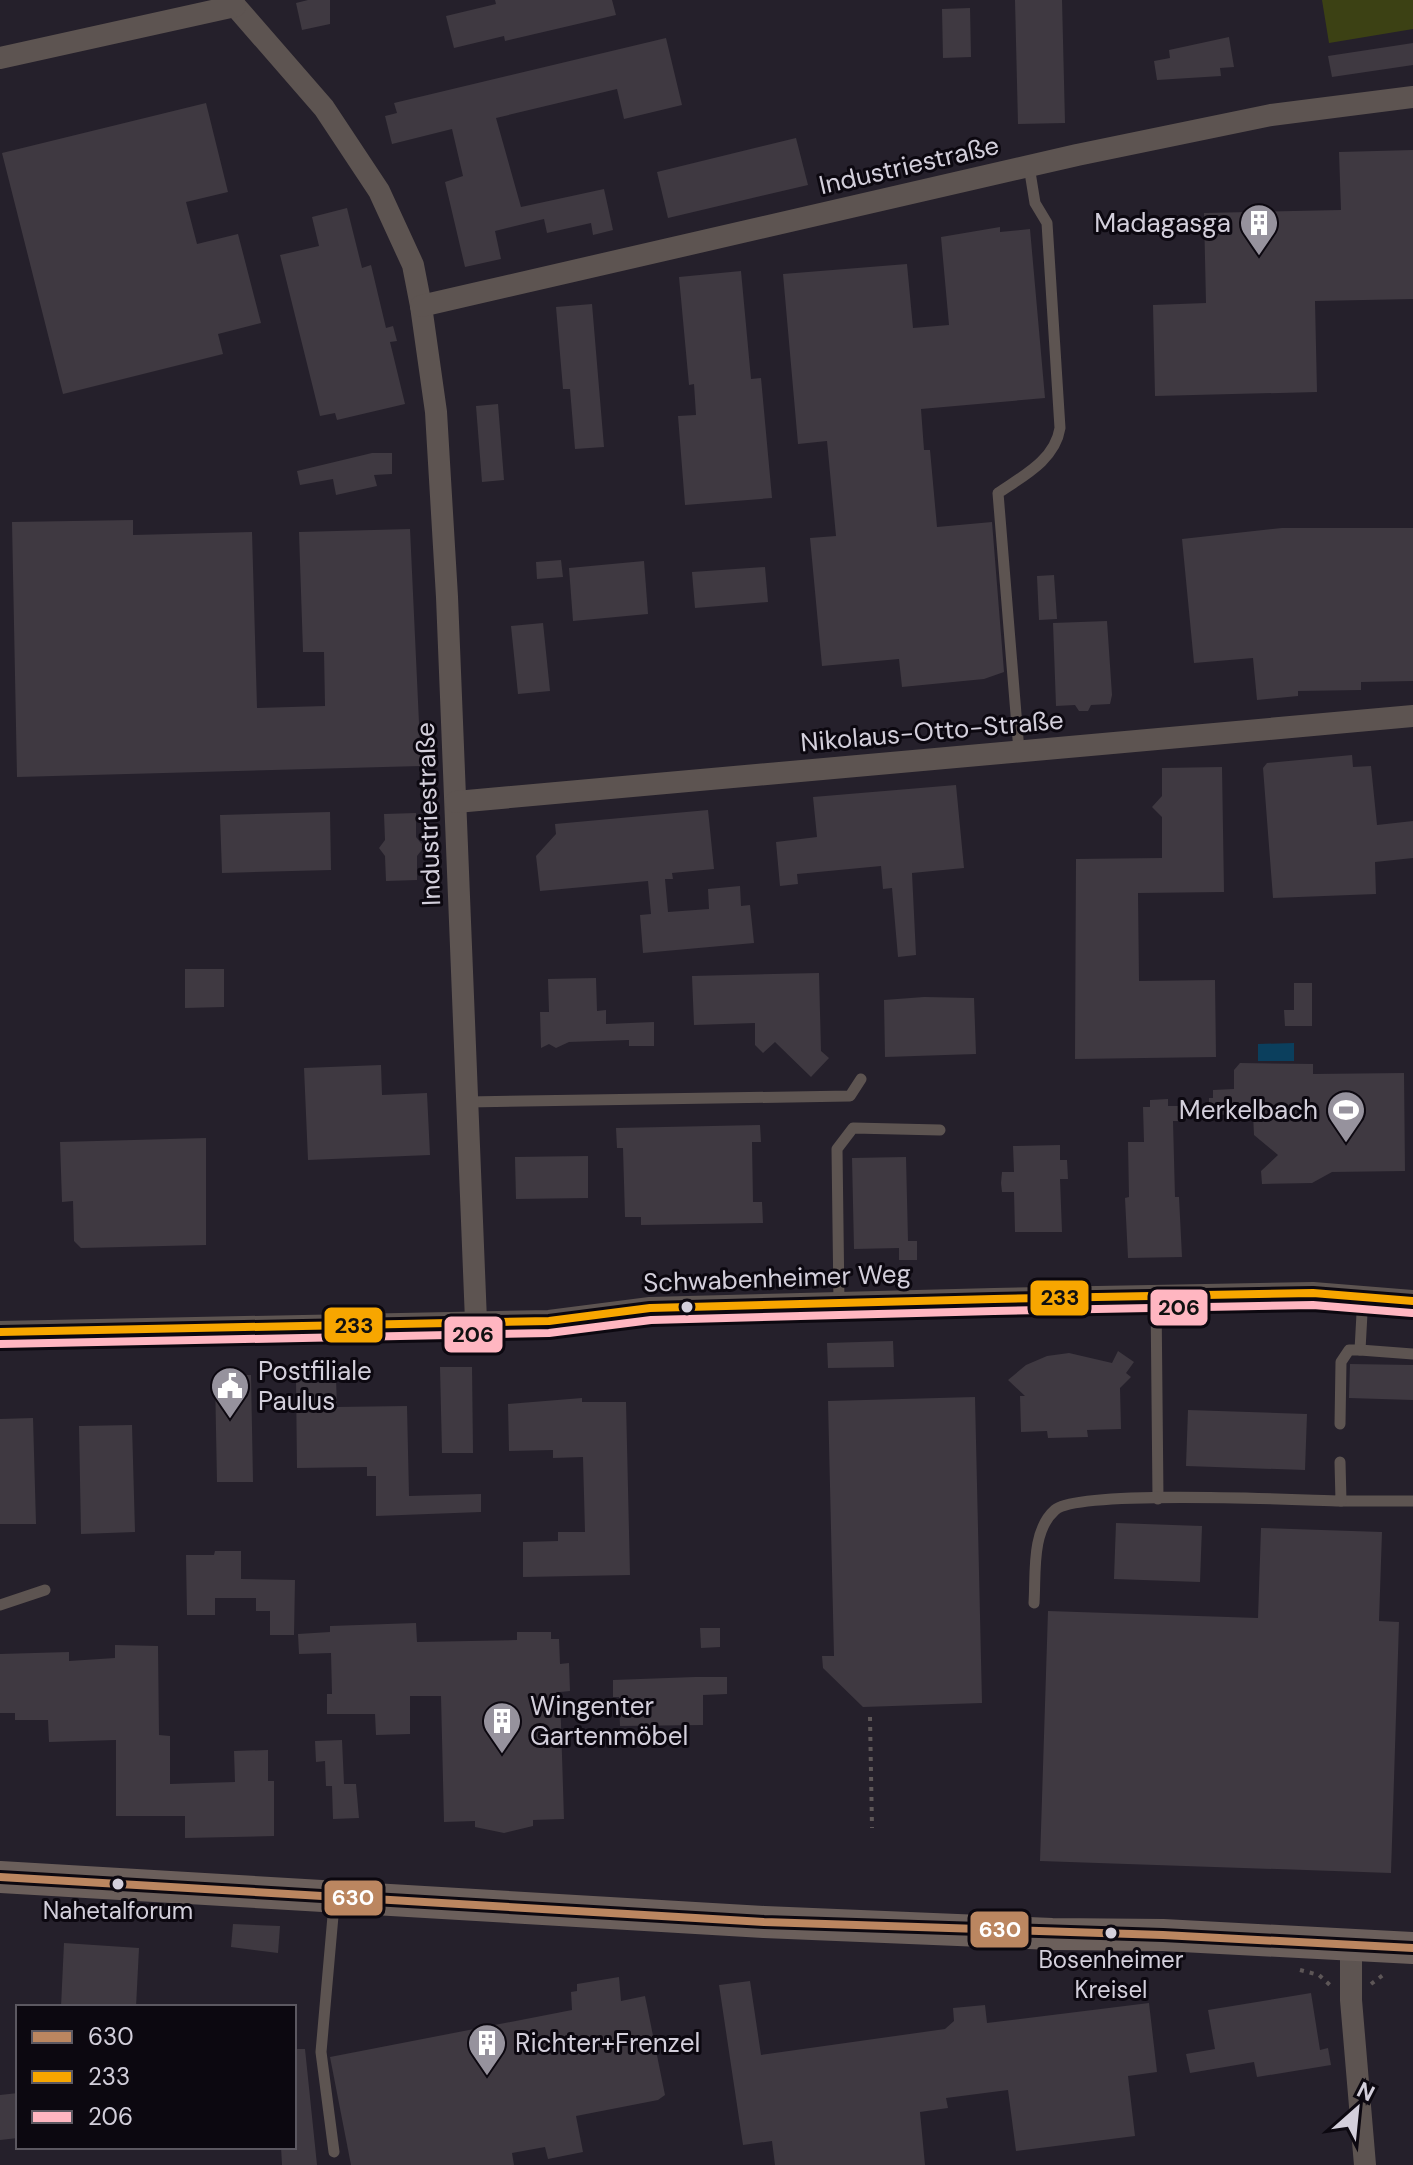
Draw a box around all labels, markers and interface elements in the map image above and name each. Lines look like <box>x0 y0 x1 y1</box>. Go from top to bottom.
street label: Industriestraße <box>816 128 1002 202</box>
building icon: Madagasga <box>1238 202 1280 257</box>
place label: Madagasga <box>1094 206 1231 240</box>
street label: Nikolaus-Otto-Straße <box>799 703 1065 759</box>
street label: Industriestraße <box>408 722 448 906</box>
sports icon: Merkelbach <box>1325 1089 1367 1144</box>
place label: Merkelbach <box>1179 1093 1318 1127</box>
street label: Schwabenheimer Weg <box>643 1256 911 1300</box>
line badge: 233 <box>1029 1279 1090 1317</box>
text: 233 <box>1040 1283 1080 1312</box>
line badge: 206 <box>1149 1288 1209 1327</box>
text: 206 <box>1158 1293 1200 1322</box>
unlabelled marker <box>679 1299 695 1315</box>
line badge: 233 <box>323 1306 384 1344</box>
text: 233 <box>334 1311 374 1340</box>
line badge: 206 <box>443 1315 504 1354</box>
text: 206 <box>452 1320 494 1349</box>
place label: Postfiliale Paulus <box>258 1354 372 1418</box>
public building icon: Postfiliale Paulus <box>209 1365 251 1420</box>
place label: Wingenter Gartenmöbel <box>530 1689 688 1753</box>
building icon: Wingenter Gartenmöbel <box>481 1700 523 1755</box>
marker: Nahetalforum <box>110 1876 126 1892</box>
line badge: 630 <box>323 1879 384 1917</box>
text: 630 <box>332 1883 374 1912</box>
place label: Nahetalforum <box>43 1895 193 1926</box>
line badge: 630 <box>969 1910 1030 1949</box>
text: 630 <box>979 1915 1021 1944</box>
marker: Bosenheimer Kreisel <box>1103 1925 1119 1941</box>
place label: Bosenheimer Kreisel <box>1038 1944 1184 2005</box>
legend <box>16 2005 296 2149</box>
text: 630 <box>88 2021 134 2052</box>
building icon: Richter+Frenzel <box>466 2022 508 2077</box>
place label: Richter+Frenzel <box>515 2026 700 2060</box>
text: 233 <box>88 2061 130 2092</box>
north arrow <box>1317 2069 1397 2149</box>
text: N <box>1352 2075 1380 2108</box>
text: 206 <box>88 2101 133 2132</box>

